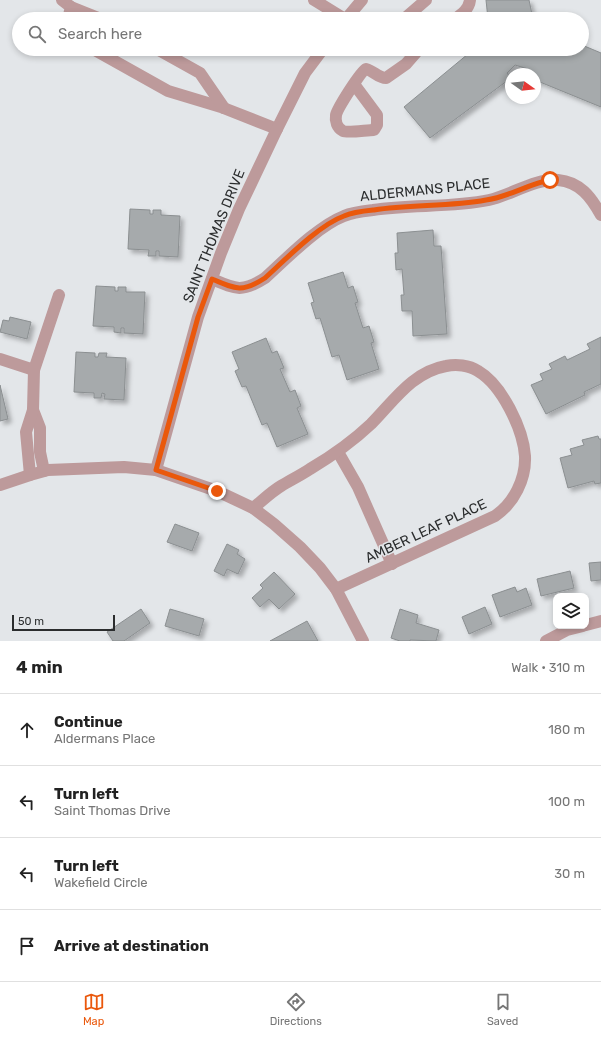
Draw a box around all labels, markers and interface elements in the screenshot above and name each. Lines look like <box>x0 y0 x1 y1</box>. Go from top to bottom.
search box <box>12 12 589 56</box>
icon: search <box>26 23 48 45</box>
text: Search here <box>58 25 142 43</box>
north arrow <box>505 68 541 104</box>
street label: SAINT THOMAS DRIVE <box>179 167 249 305</box>
route start <box>541 171 559 189</box>
street label: ALDERMANS PLACE <box>359 175 491 205</box>
route end <box>208 482 226 500</box>
street label: AMBER LEAF PLACE <box>363 495 489 567</box>
map controls <box>553 593 589 629</box>
button: layers <box>553 593 589 629</box>
scale bar <box>12 613 115 632</box>
text: 50 m <box>18 615 44 628</box>
text: 4 min <box>16 657 63 677</box>
text: Walk · 310 m <box>511 660 585 675</box>
text: Continue <box>54 713 123 731</box>
icon: ahead <box>16 719 38 741</box>
text: 180 m <box>548 722 585 737</box>
text: Aldermans Place <box>54 731 155 746</box>
text: Turn left <box>54 785 119 803</box>
icon: left <box>16 791 38 813</box>
text: 100 m <box>548 794 585 809</box>
text: Saint Thomas Drive <box>54 803 171 818</box>
text: Turn left <box>54 857 119 875</box>
icon: left <box>16 863 38 885</box>
text: 30 m <box>554 866 585 881</box>
text: Wakefield Circle <box>54 875 148 890</box>
icon: arrive <box>16 935 38 957</box>
text: Arrive at destination <box>54 937 209 955</box>
tab: Map <box>83 991 105 1028</box>
tab: Directions <box>270 991 322 1028</box>
tab: Saved <box>487 991 518 1028</box>

